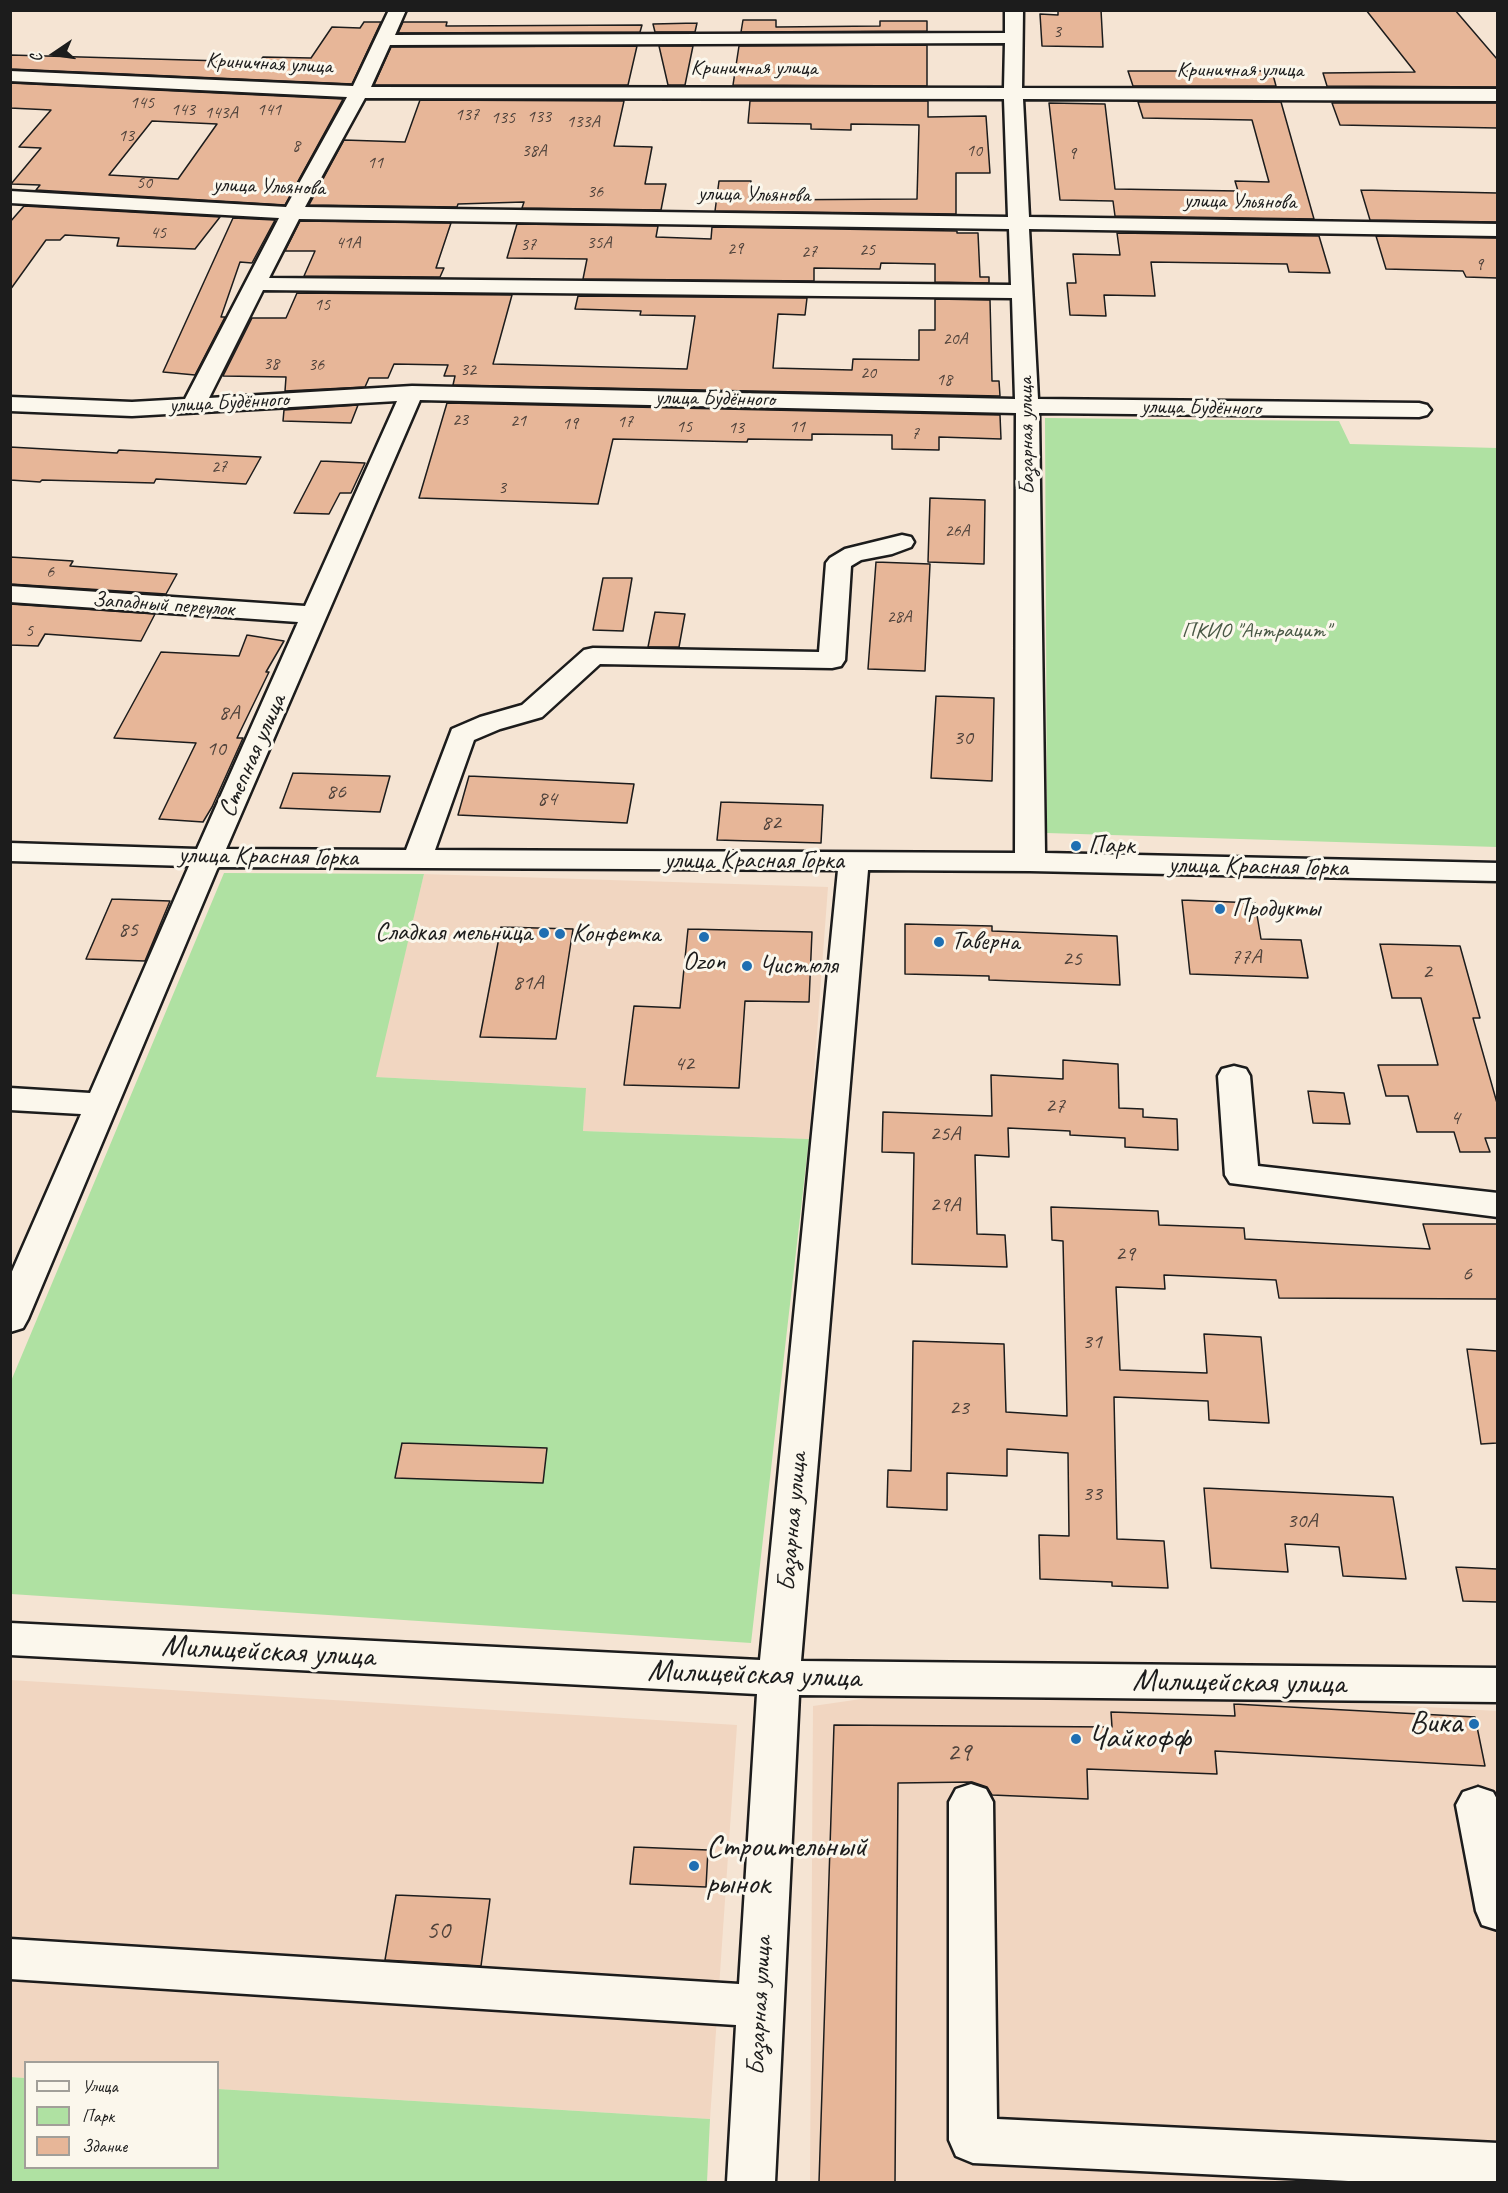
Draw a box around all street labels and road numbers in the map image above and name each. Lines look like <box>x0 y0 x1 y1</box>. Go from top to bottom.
street label: Криничная улица <box>205 48 333 80</box>
street label: Криничная улица <box>691 55 817 81</box>
street label: Криничная улица <box>1177 57 1303 83</box>
street label: улица Ульянова <box>212 172 326 202</box>
street label: улица Ульянова <box>698 181 810 209</box>
street label: улица Ульянова <box>1184 188 1296 216</box>
street label: Базарная улица <box>1013 377 1041 495</box>
street label: улица Будённого <box>655 385 775 413</box>
street label: улица Будённого <box>169 387 289 419</box>
street label: улица Будённого <box>1141 394 1261 422</box>
street label: Западный переулок <box>91 587 235 623</box>
street label: Степная улица <box>212 690 294 822</box>
street label: улица Красная Горка <box>178 840 358 874</box>
street label: улица Красная Горка <box>664 845 844 877</box>
street label: улица Красная Горка <box>1168 850 1348 884</box>
street label: Базарная улица <box>771 1451 815 1593</box>
street label: Милицейская улица <box>161 1627 375 1677</box>
street label: Милицейская улица <box>647 1652 861 1698</box>
street label: Милицейская улица <box>1132 1662 1346 1704</box>
street label: Базарная улица <box>741 1936 779 2076</box>

